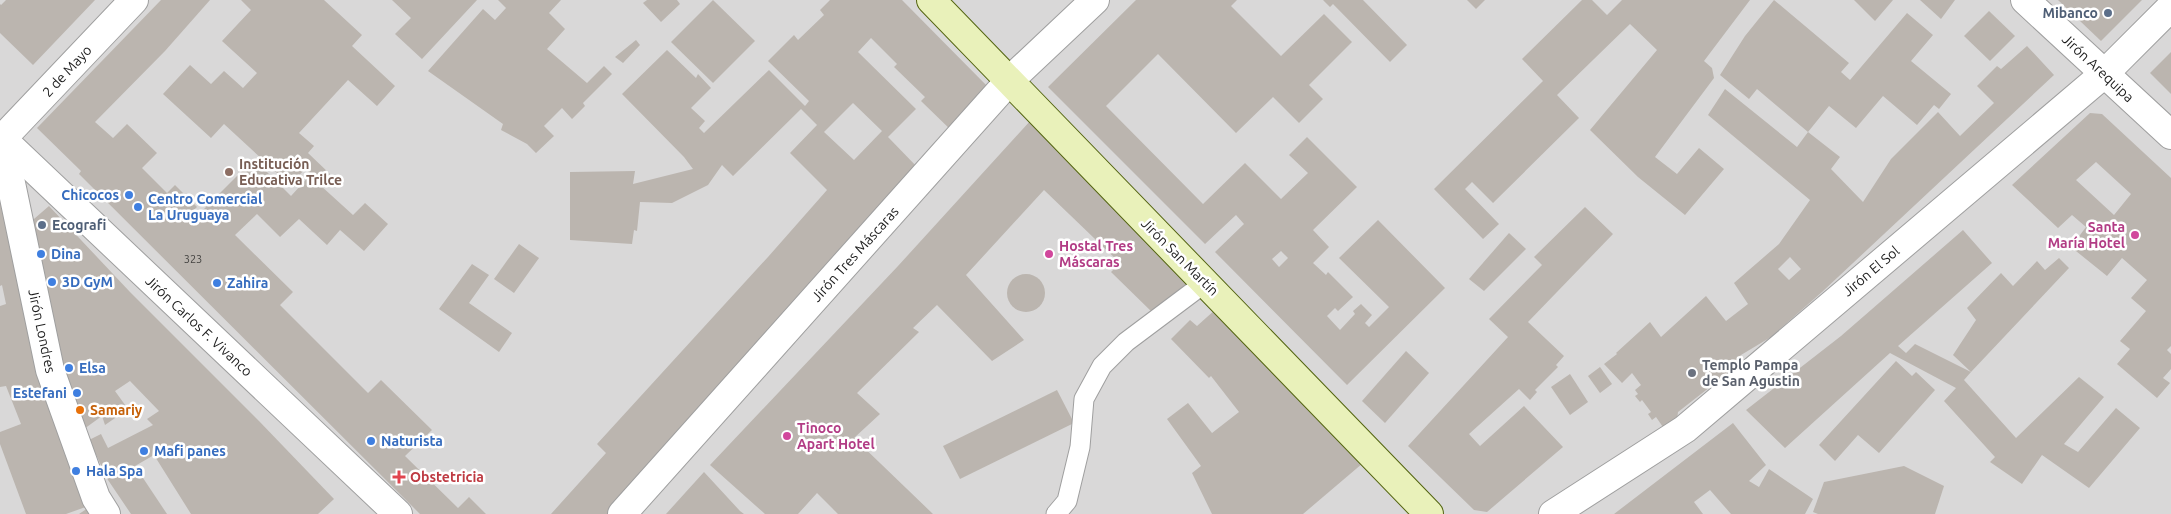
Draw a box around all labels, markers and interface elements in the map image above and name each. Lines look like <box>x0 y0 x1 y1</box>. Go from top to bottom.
place label: Mibanco <box>2042 5 2098 21</box>
marker: Mibanco <box>2102 7 2114 19</box>
street label: Jirón Arequipa <box>2059 31 2137 105</box>
street label: 2 de Mayo <box>39 42 95 100</box>
place label: Institución Educativa Trilce <box>239 156 342 188</box>
marker: Institución Educativa Trilce <box>223 166 235 178</box>
place label: Chicocos <box>61 187 119 203</box>
marker: Chicocos <box>123 189 135 201</box>
place label: Centro Comercial La Uruguaya <box>148 191 262 223</box>
marker: Centro Comercial La Uruguaya <box>132 201 144 213</box>
street label: Jirón Tres Máscaras <box>808 203 902 305</box>
street label: Jirón San Martín <box>1138 215 1222 299</box>
place label: Ecografi <box>52 217 106 233</box>
marker: Ecografi <box>36 219 48 231</box>
place label: Santa María Hotel <box>2048 219 2125 251</box>
marker: Santa María Hotel <box>2129 229 2141 241</box>
place label: Hostal Tres Máscaras <box>1059 238 1133 270</box>
street label: Jirón El Sol <box>1839 243 1903 299</box>
place label: Dina <box>51 246 81 262</box>
marker: Dina <box>35 248 47 260</box>
marker: Hostal Tres Máscaras <box>1043 248 1055 260</box>
house number: 323 <box>184 253 202 265</box>
street label: Jirón Carlos F. Vivanco <box>142 272 256 380</box>
place label: 3D GyM <box>62 274 113 290</box>
place label: Zahira <box>227 275 268 291</box>
marker: 3D GyM <box>46 276 58 288</box>
marker: Zahira <box>211 277 223 289</box>
street label: Jirón Londres <box>25 287 59 375</box>
place label: Templo Pampa de San Agustin <box>1702 357 1800 389</box>
place label: Elsa <box>79 360 106 376</box>
marker: Elsa <box>63 362 75 374</box>
marker: Templo Pampa de San Agustin <box>1686 367 1698 379</box>
place label: Estefani <box>13 385 67 401</box>
marker: Estefani <box>71 387 83 399</box>
place label: Samariy <box>90 402 143 418</box>
marker: Samariy <box>74 404 86 416</box>
place label: Tinoco Apart Hotel <box>797 420 875 452</box>
marker: Tinoco Apart Hotel <box>781 430 793 442</box>
place label: Naturista <box>381 433 443 449</box>
marker: Naturista <box>365 435 377 447</box>
place label: Mafi panes <box>154 443 226 459</box>
marker: Mafi panes <box>138 445 150 457</box>
place label: Hala Spa <box>86 463 143 479</box>
marker: Hala Spa <box>70 465 82 477</box>
place label: Obstetricia <box>410 469 484 485</box>
marker: Obstetricia <box>392 470 406 484</box>

